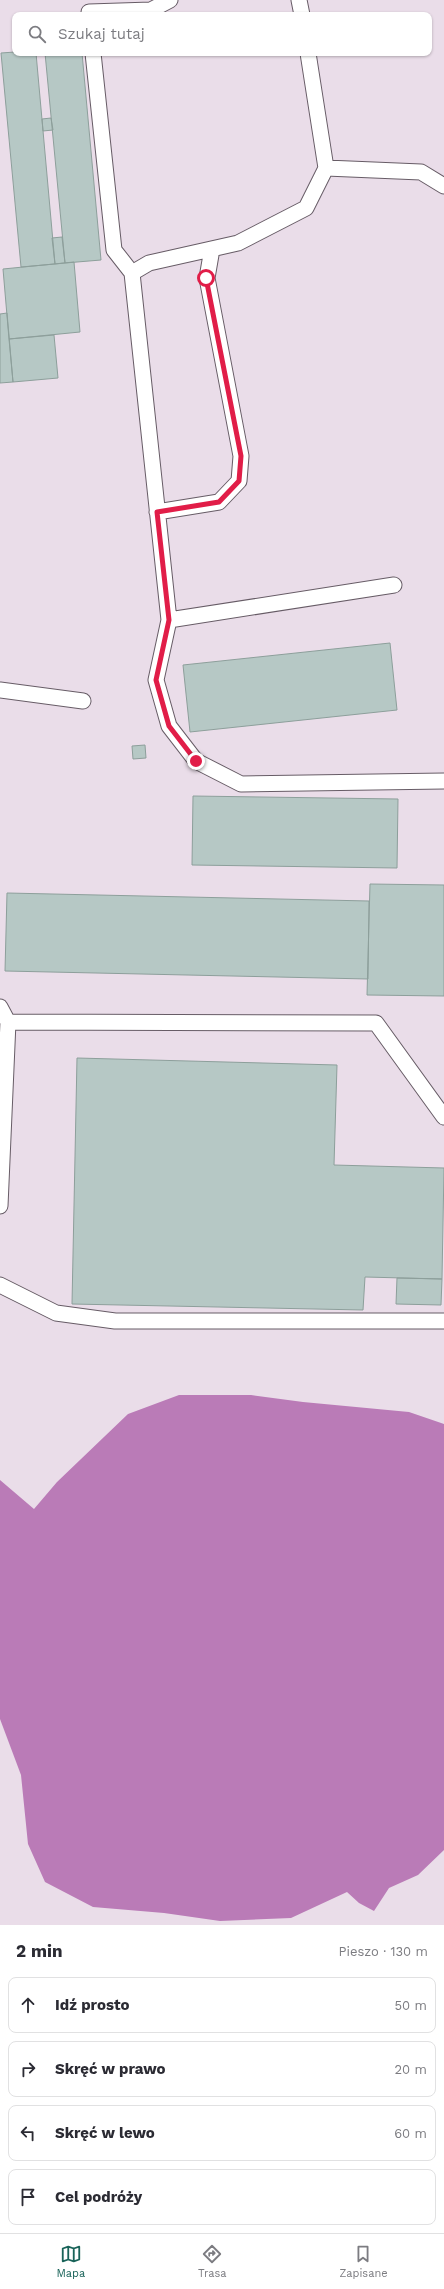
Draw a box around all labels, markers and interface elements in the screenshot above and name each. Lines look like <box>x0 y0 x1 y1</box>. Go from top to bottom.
search box <box>12 12 432 56</box>
icon: search <box>26 23 48 45</box>
text: Szukaj tutaj <box>58 25 145 43</box>
route start <box>197 269 215 287</box>
route end <box>187 752 205 770</box>
text: 2 min <box>16 1941 62 1961</box>
text: Pieszo · 130 m <box>339 1944 428 1959</box>
icon: ahead <box>17 1994 39 2016</box>
text: Idź prosto <box>55 1996 129 2014</box>
text: 50 m <box>395 1998 427 2013</box>
icon: right <box>17 2058 39 2080</box>
text: Skręć w prawo <box>55 2060 165 2078</box>
text: 20 m <box>395 2062 427 2077</box>
icon: left <box>17 2122 39 2144</box>
text: Skręć w lewo <box>55 2124 155 2142</box>
text: 60 m <box>394 2126 427 2141</box>
icon: arrive <box>17 2186 39 2208</box>
text: Cel podróży <box>55 2188 142 2206</box>
tab: Mapa <box>56 2243 85 2280</box>
tab: Trasa <box>198 2243 226 2280</box>
tab: Zapisane <box>339 2243 388 2280</box>

